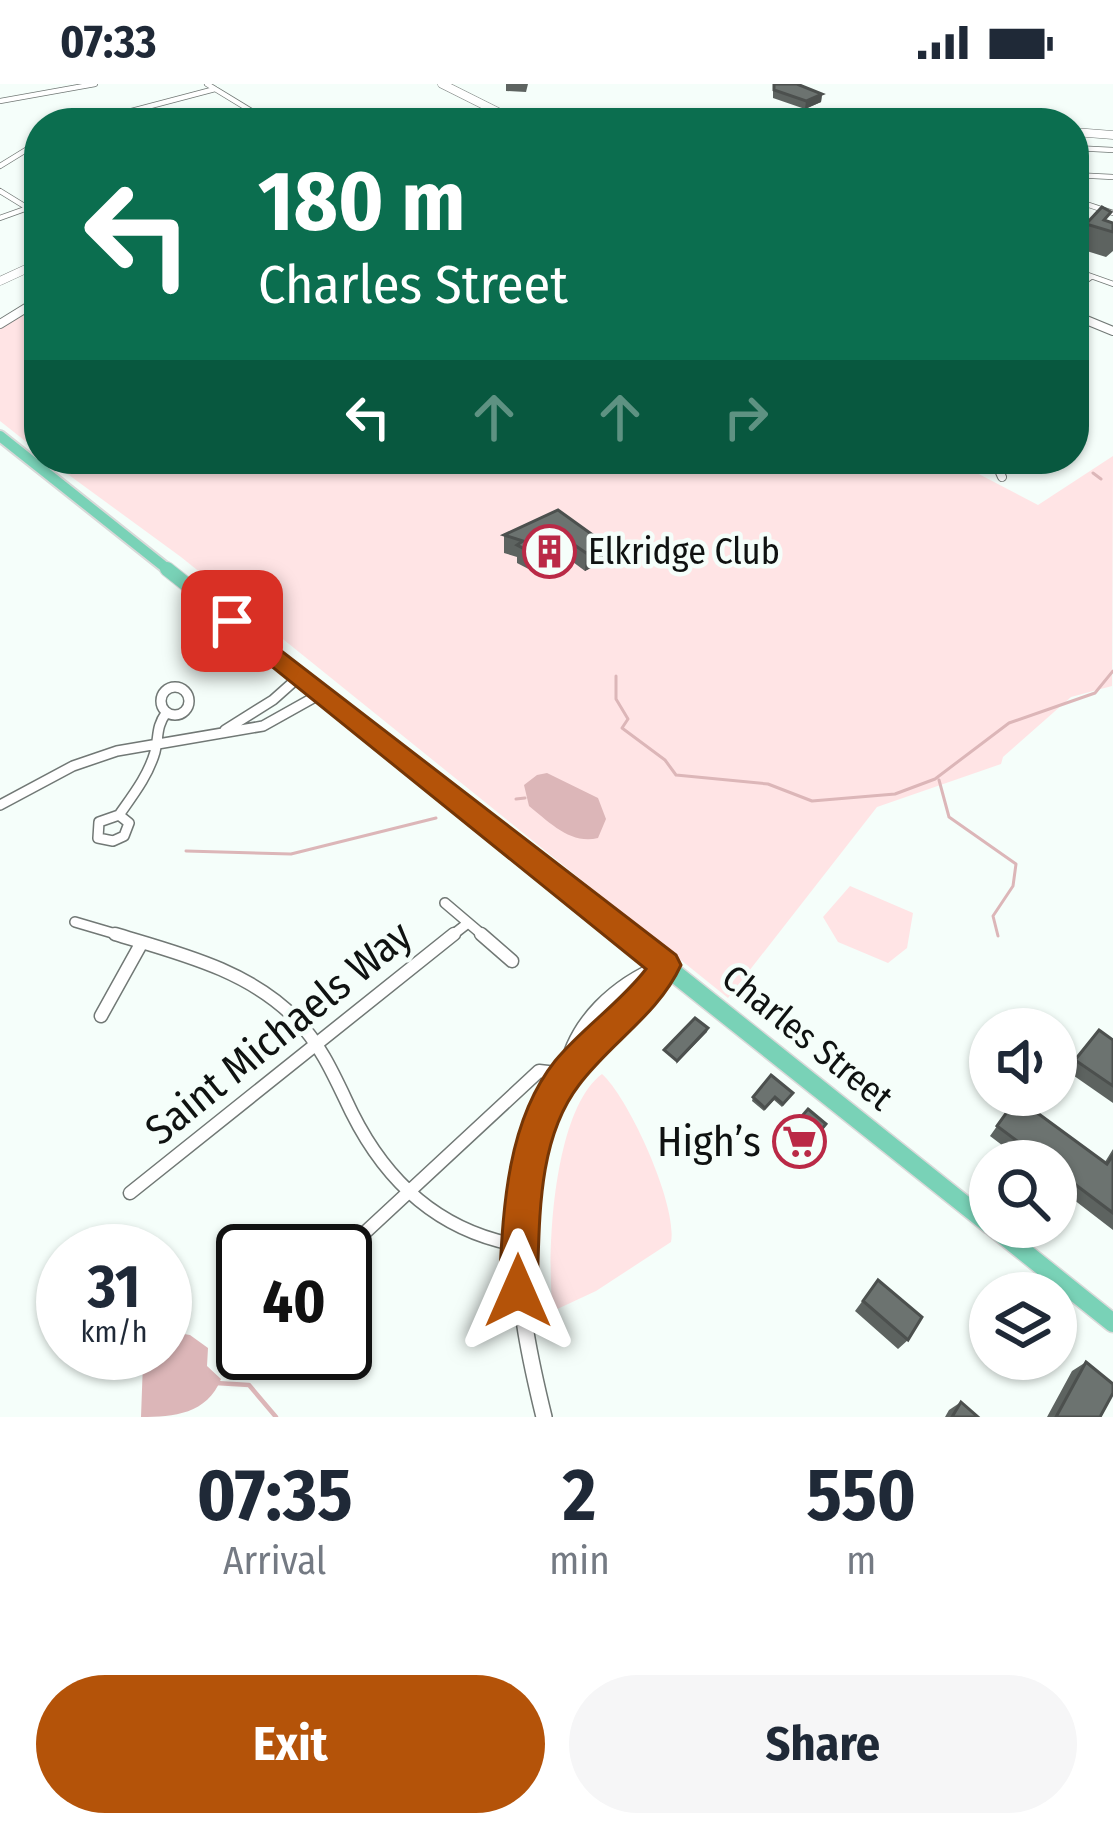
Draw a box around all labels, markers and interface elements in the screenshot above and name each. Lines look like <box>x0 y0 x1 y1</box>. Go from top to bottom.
text: 07:33 <box>60 15 157 69</box>
text: 180 m <box>258 151 465 252</box>
icon: left <box>60 156 216 312</box>
text: Charles Street <box>258 253 568 317</box>
icon: left <box>335 384 401 450</box>
icon: ahead <box>461 384 527 450</box>
icon: ahead <box>587 384 653 450</box>
icon: right <box>713 384 779 450</box>
building icon: Elkridge Club <box>521 523 577 579</box>
place label: Elkridge Club <box>588 530 780 574</box>
pin <box>181 570 283 672</box>
icon: arrive <box>199 588 265 654</box>
street label: Saint Michaels Way <box>136 910 422 1155</box>
street label: Charles Street <box>713 956 902 1120</box>
map controls <box>969 1008 1077 1380</box>
button: sound <box>969 1008 1077 1116</box>
supermarket icon: High’s <box>772 1113 828 1169</box>
place label: High’s <box>657 1117 761 1167</box>
button: search <box>969 1140 1077 1248</box>
speed limit sign: 40 <box>216 1224 372 1380</box>
position arrow <box>455 1228 581 1354</box>
text: 31 <box>88 1251 140 1323</box>
button: layers <box>969 1272 1077 1380</box>
text: km/h <box>81 1314 147 1350</box>
text: 07:35 <box>197 1453 353 1539</box>
text: 2 <box>563 1453 596 1539</box>
text: 550 <box>807 1453 916 1539</box>
text: Arrival <box>223 1538 326 1584</box>
text: min <box>549 1538 610 1584</box>
text: m <box>846 1538 876 1584</box>
button: Exit <box>36 1675 545 1813</box>
button: Share <box>569 1675 1077 1813</box>

